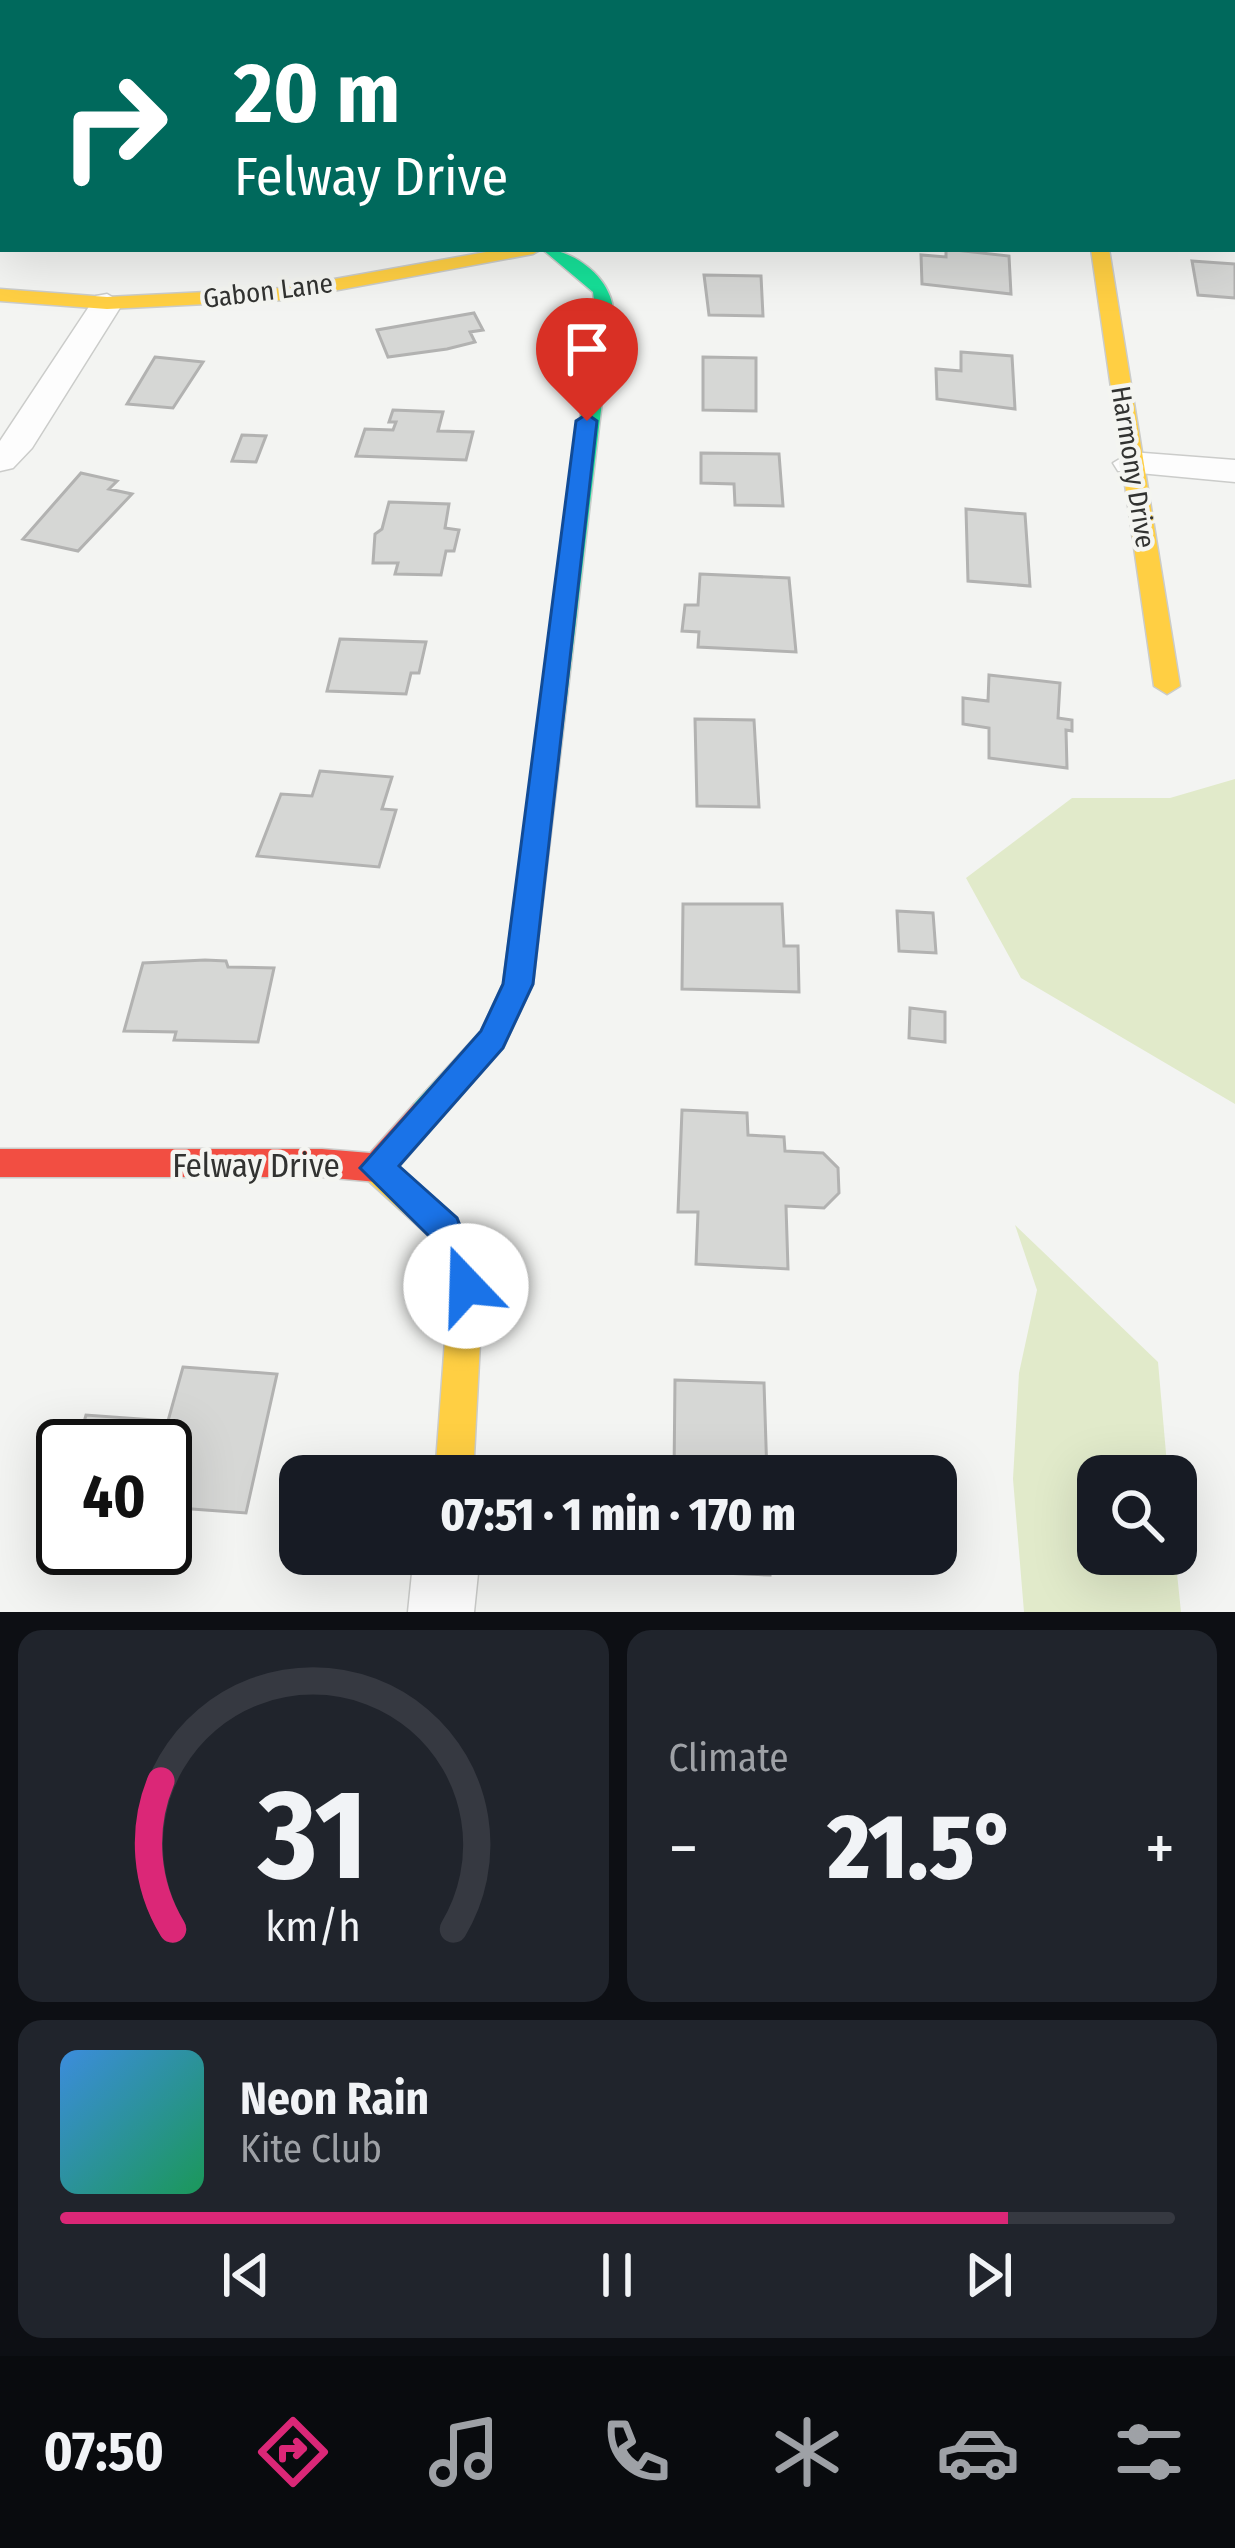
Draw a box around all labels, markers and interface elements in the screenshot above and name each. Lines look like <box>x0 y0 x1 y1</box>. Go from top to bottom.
text: 20 m <box>234 43 400 144</box>
icon: right <box>36 48 192 204</box>
text: Felway Drive <box>234 145 508 209</box>
street label: Gabon Lane <box>201 267 335 315</box>
pin <box>536 298 638 421</box>
icon: arrive <box>554 316 620 382</box>
street label: Harmony Drive <box>1104 384 1162 550</box>
street label: Felway Drive <box>172 1146 340 1186</box>
position arrow <box>403 1223 529 1349</box>
speed limit sign: 40 <box>36 1419 192 1575</box>
map controls <box>1077 1455 1197 1575</box>
button: search <box>1077 1455 1197 1575</box>
text: 07:51 · 1 min · 170 m <box>440 1488 796 1542</box>
text: Climate <box>669 1735 789 1781</box>
text: 31 <box>258 1761 368 1911</box>
text: 21.5° <box>828 1794 1015 1902</box>
text: − <box>669 1809 698 1888</box>
text: + <box>1145 1809 1175 1888</box>
text: km/h <box>265 1901 361 1952</box>
text: Neon Rain <box>240 2072 429 2126</box>
text: Kite Club <box>240 2126 382 2172</box>
icon: previous <box>213 2242 279 2308</box>
icon: pause <box>584 2242 650 2308</box>
icon: next <box>956 2242 1022 2308</box>
icon: directions <box>251 2410 335 2494</box>
icon: music <box>422 2410 506 2494</box>
icon: phone <box>594 2410 678 2494</box>
icon: climate <box>765 2410 849 2494</box>
icon: car <box>936 2410 1020 2494</box>
icon: filters <box>1107 2410 1191 2494</box>
text: 07:50 <box>44 2420 164 2484</box>

